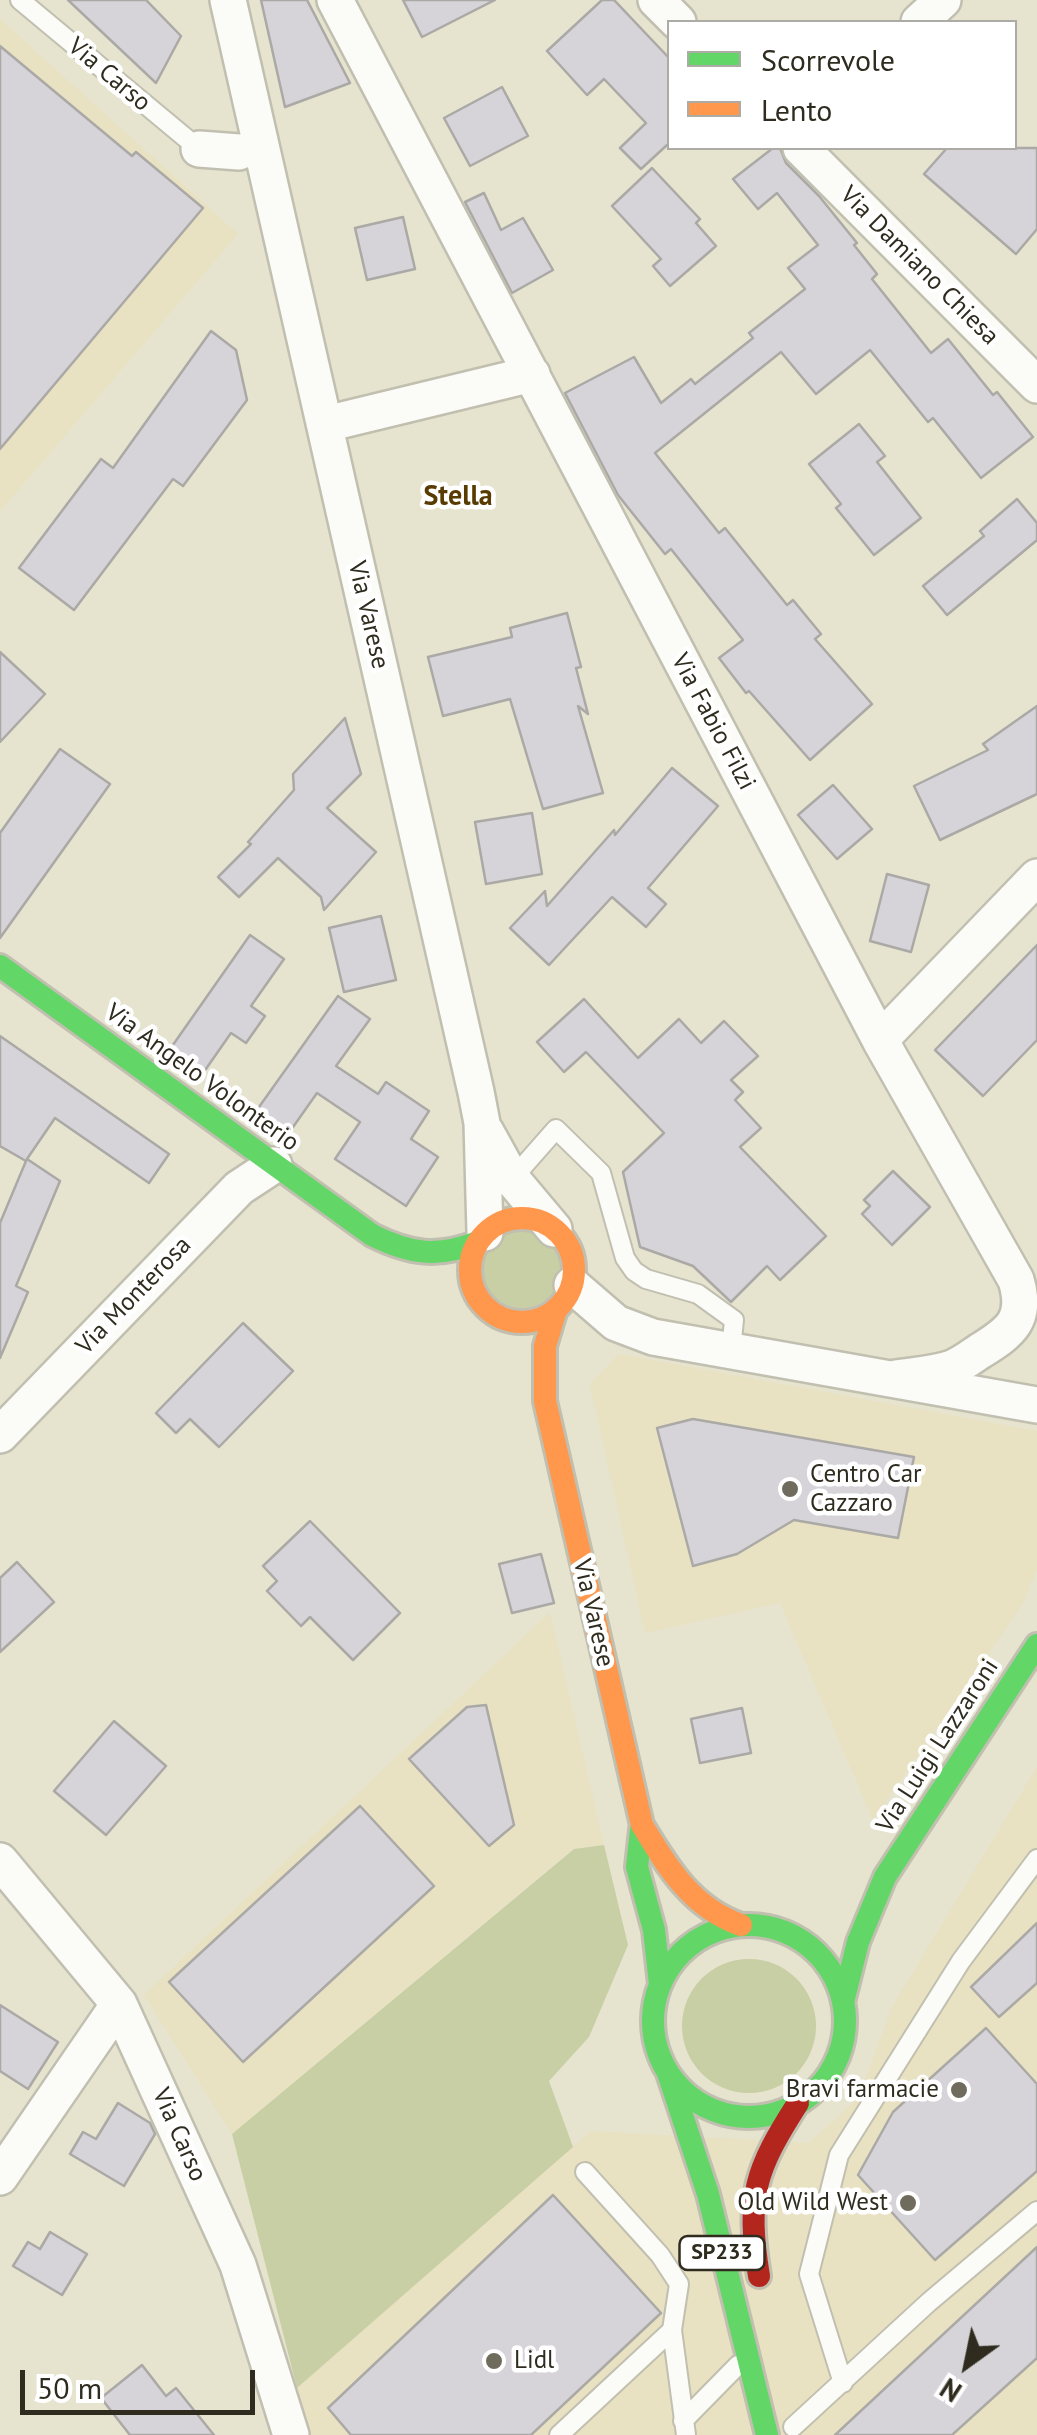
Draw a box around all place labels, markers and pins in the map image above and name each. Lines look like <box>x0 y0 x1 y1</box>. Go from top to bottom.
place label: Centro Car Cazzaro <box>810 1460 922 1519</box>
marker: Centro Car Cazzaro <box>779 1478 801 1500</box>
place label: Bravi farmacie <box>786 2075 939 2105</box>
marker: Bravi farmacie <box>948 2079 970 2101</box>
place label: Old Wild West <box>737 2188 888 2218</box>
marker: Old Wild West <box>897 2192 919 2214</box>
place label: Lidl <box>514 2346 554 2376</box>
marker: Lidl <box>483 2350 505 2372</box>

